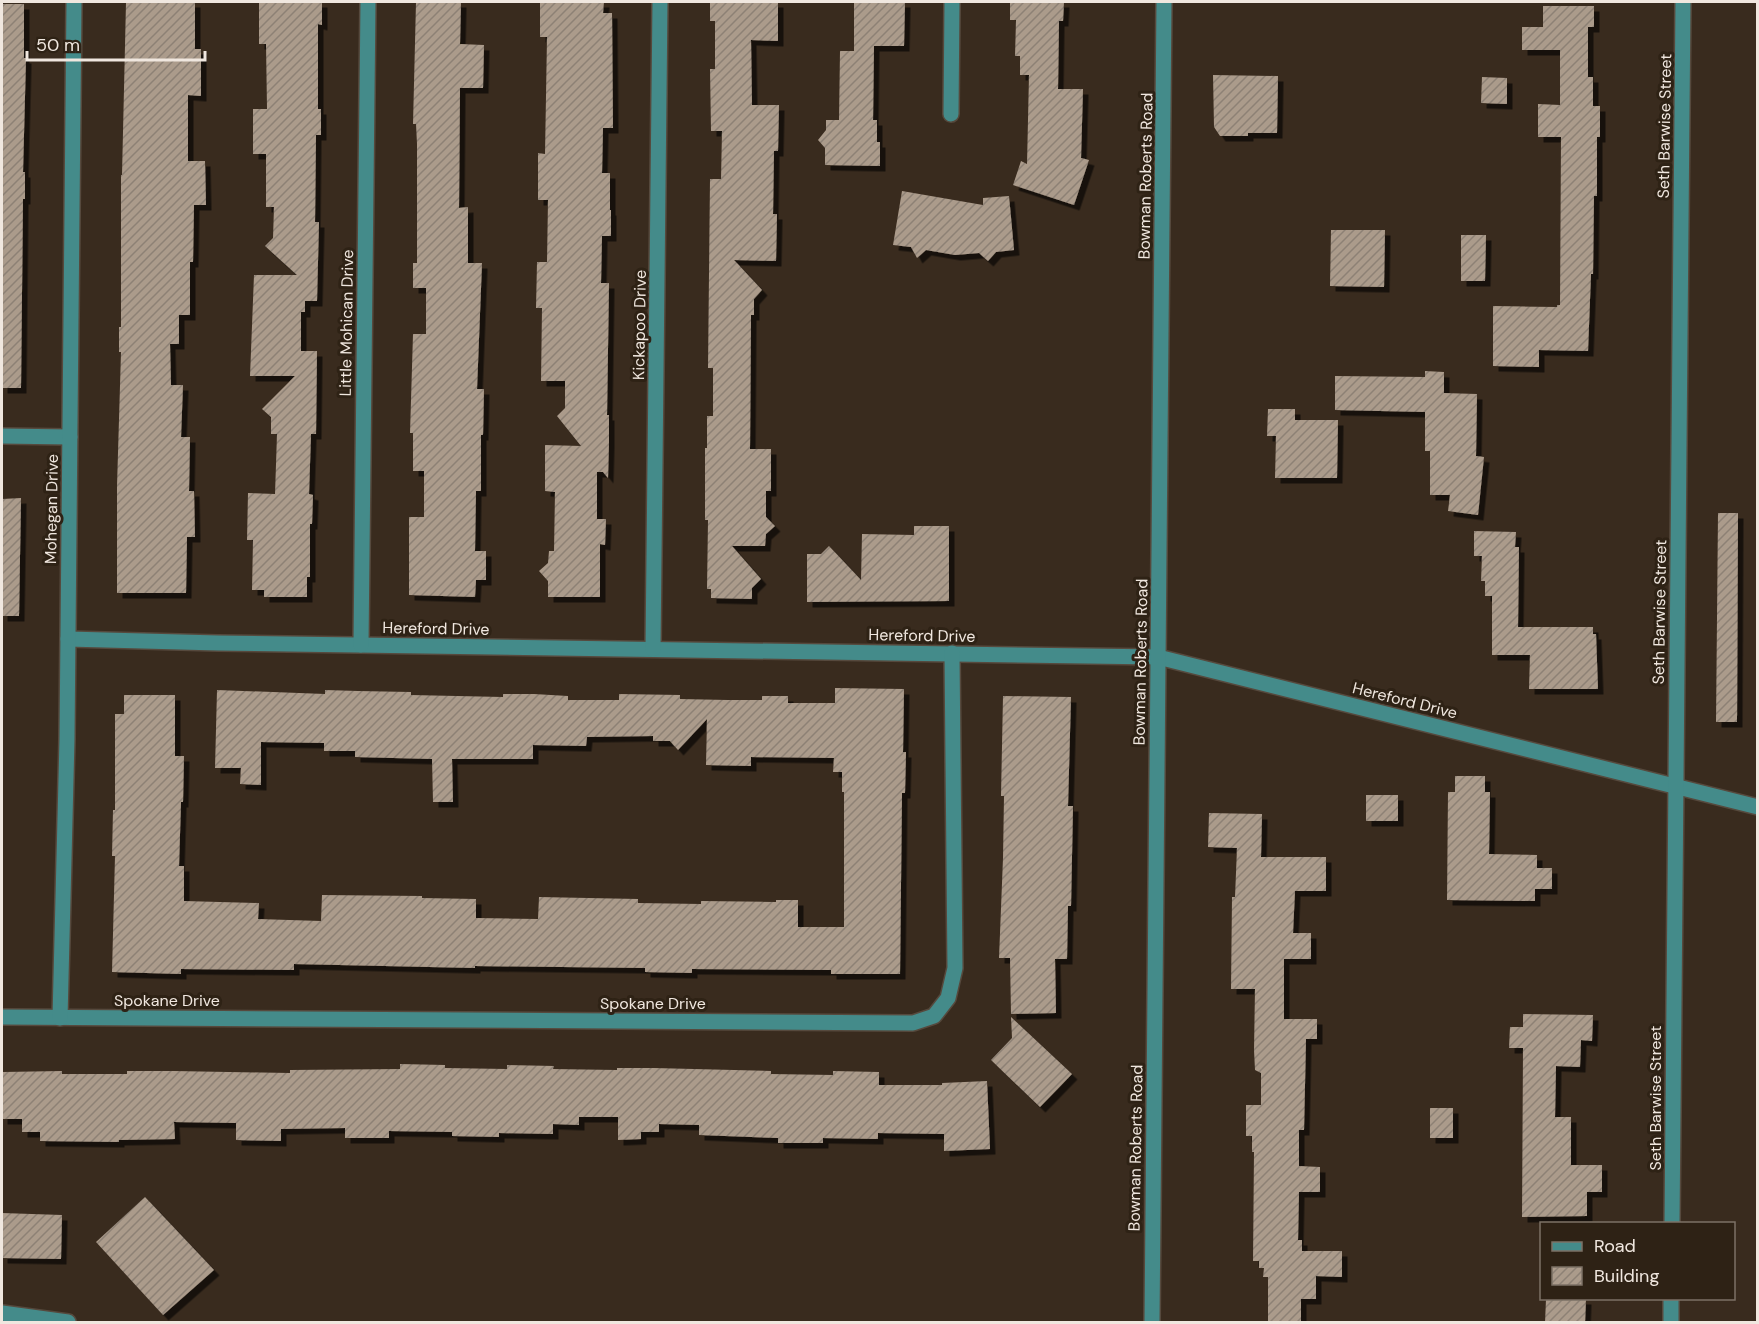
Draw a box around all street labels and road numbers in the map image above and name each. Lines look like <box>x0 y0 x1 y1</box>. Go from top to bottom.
street label: Seth Barwise Street <box>1653 53 1676 199</box>
street label: Bowman Roberts Road <box>1134 92 1157 260</box>
street label: Little Mohican Drive <box>335 249 358 397</box>
street label: Kickapoo Drive <box>628 270 651 380</box>
street label: Mohegan Drive <box>40 454 63 564</box>
street label: Seth Barwise Street <box>1648 539 1671 685</box>
street label: Bowman Roberts Road <box>1129 578 1152 746</box>
street label: Hereford Drive <box>382 617 490 640</box>
street label: Hereford Drive <box>868 624 976 647</box>
street label: Hereford Drive <box>1350 677 1459 724</box>
street label: Spokane Drive <box>114 990 220 1011</box>
street label: Spokane Drive <box>600 993 706 1014</box>
street label: Seth Barwise Street <box>1645 1026 1666 1170</box>
street label: Bowman Roberts Road <box>1124 1064 1147 1232</box>

